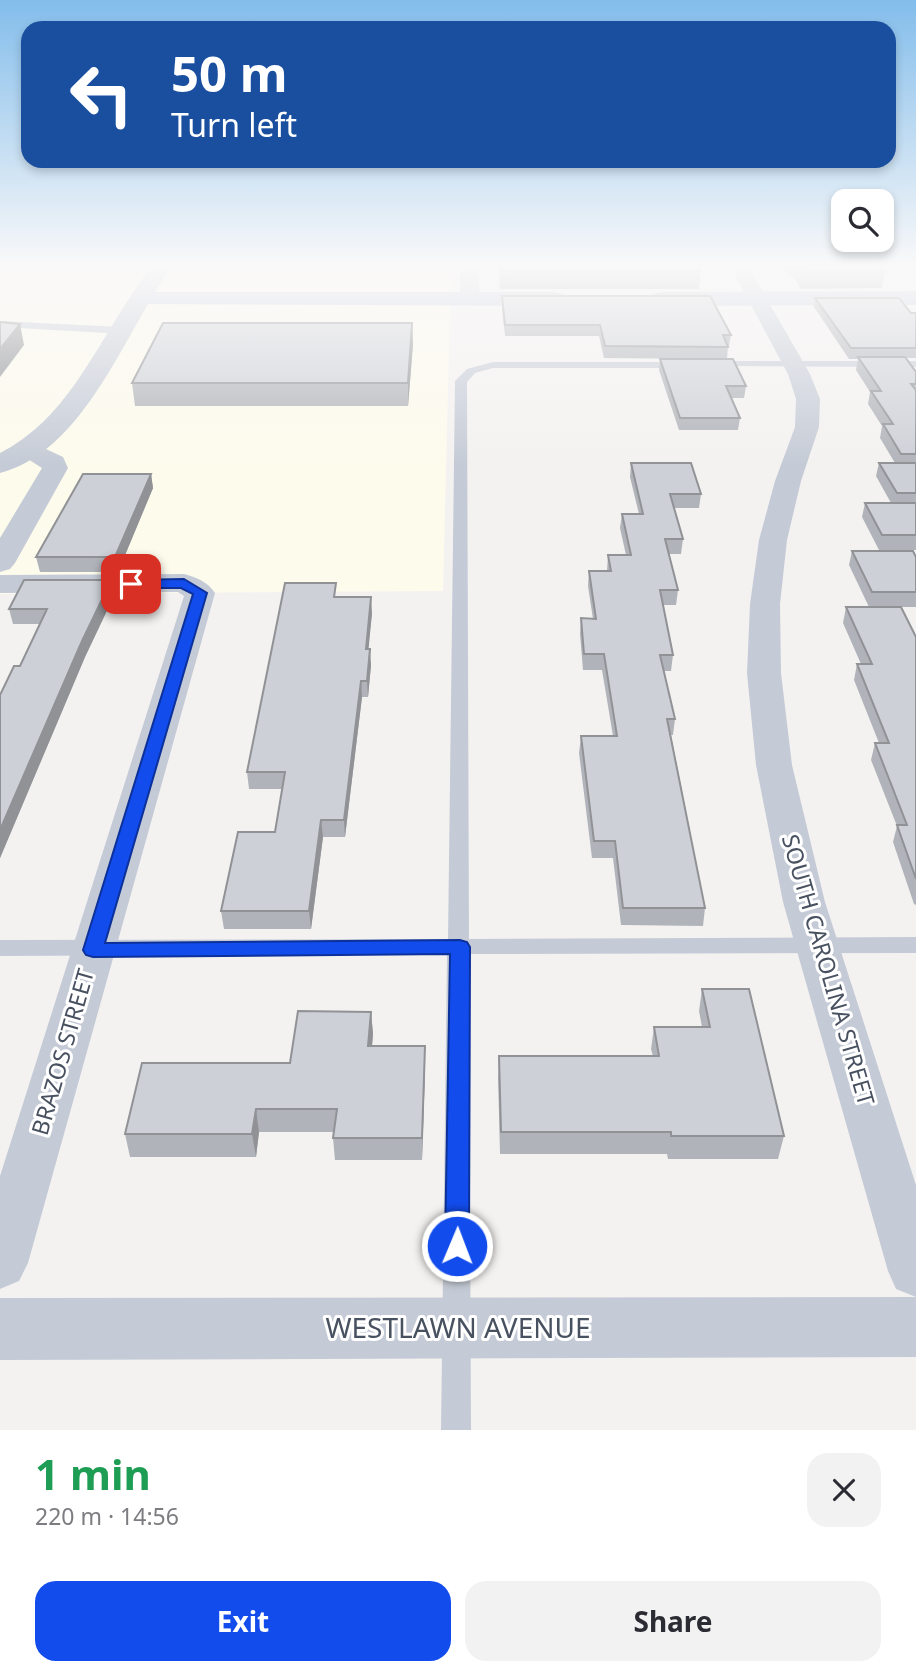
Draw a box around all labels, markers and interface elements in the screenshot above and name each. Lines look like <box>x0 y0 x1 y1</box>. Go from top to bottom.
text: 50 m <box>171 40 288 106</box>
icon: left <box>56 49 147 140</box>
text: Turn left <box>171 103 297 146</box>
map controls <box>831 189 894 252</box>
button: search <box>831 189 894 252</box>
pin <box>101 554 161 614</box>
icon: arrive <box>112 565 150 603</box>
street label: SOUTH CAROLINA STREET <box>775 830 883 1109</box>
street label: BRAZOS STREET <box>23 965 101 1139</box>
position arrow <box>420 1209 494 1283</box>
street label: WESTLAWN AVENUE <box>325 1308 591 1346</box>
text: 1 min <box>35 1445 151 1502</box>
button: close <box>807 1453 881 1527</box>
text: 220 m · 14:56 <box>35 1500 179 1532</box>
button: Exit <box>35 1581 451 1661</box>
button: Share <box>465 1581 881 1661</box>

